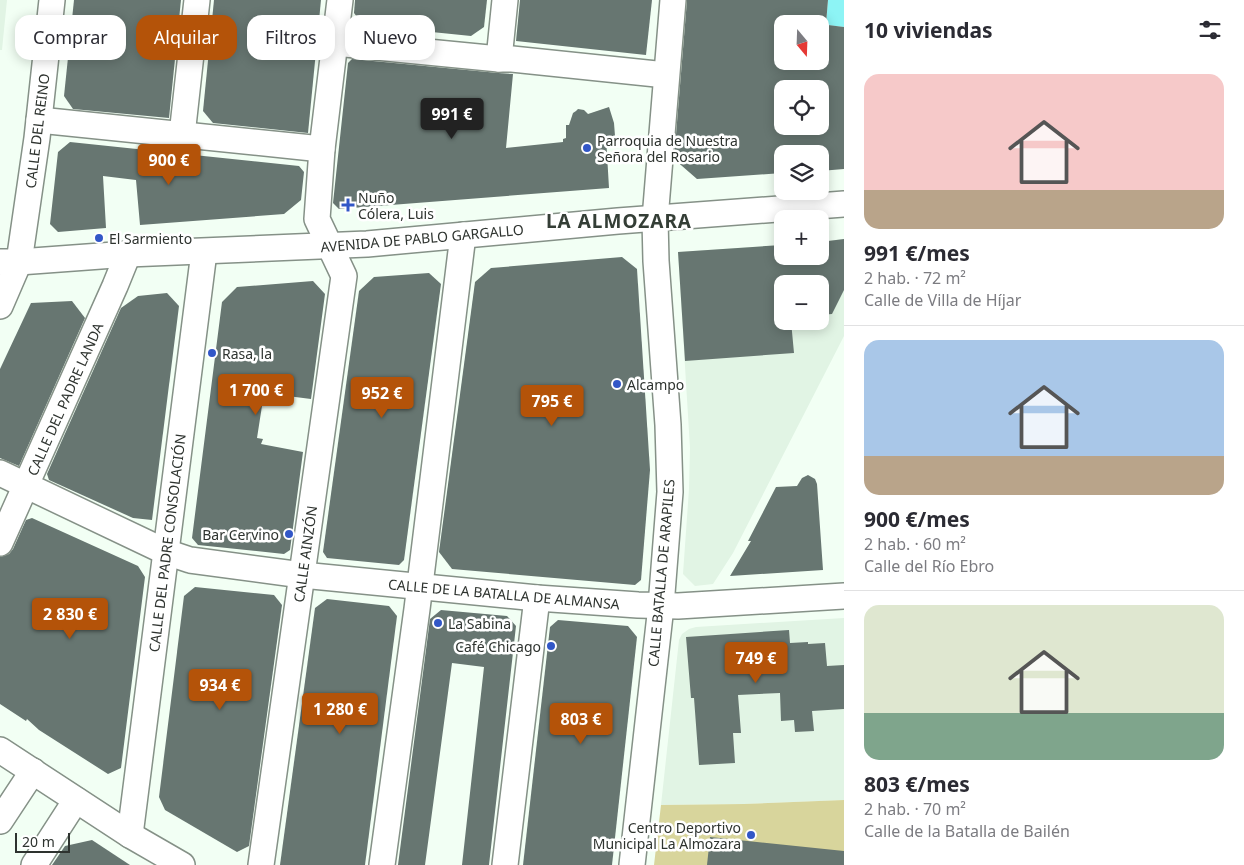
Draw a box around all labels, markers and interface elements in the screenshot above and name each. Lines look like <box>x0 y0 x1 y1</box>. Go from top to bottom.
chip: Comprar <box>15 15 126 60</box>
chip: Alquilar <box>136 15 237 60</box>
chip: Filtros <box>247 15 335 60</box>
chip: Nuevo <box>345 15 435 60</box>
north arrow <box>774 15 829 70</box>
map controls <box>774 15 829 330</box>
text: 10 viviendas <box>864 16 993 44</box>
icon: filters <box>1196 16 1224 44</box>
street label: CALLE DEL REINO <box>21 72 53 190</box>
button: locate <box>774 80 829 135</box>
pin: 991 € <box>417 98 487 140</box>
text: 991 € <box>432 103 472 125</box>
icon: home <box>999 107 1089 197</box>
place label: Parroquia de Nuestra Señora del Rosario <box>597 131 738 166</box>
marker: Parroquia de Nuestra Señora del Rosario <box>581 142 593 154</box>
pin: 900 € <box>134 144 204 186</box>
button: layers <box>774 145 829 200</box>
text: 900 € <box>149 149 189 171</box>
place label: Nuño Cólera, Luis <box>358 188 434 223</box>
marker: Nuño Cólera, Luis <box>342 199 354 211</box>
district label: LA ALMOZARA <box>546 208 692 234</box>
button: + <box>774 210 829 265</box>
street label: AVENIDA DE PABLO GARGALLO <box>320 220 524 256</box>
place label: El Sarmiento <box>109 229 192 248</box>
marker: El Sarmiento <box>93 232 105 244</box>
text: 991 €/mes <box>864 239 970 267</box>
text: 2 hab. · 72 m² <box>864 267 966 289</box>
button: − <box>774 275 829 330</box>
text: Calle de Villa de Híjar <box>864 289 1021 311</box>
street label: CALLE DEL PADRE LANDA <box>23 319 107 479</box>
place label: Rasa, la <box>222 344 272 363</box>
marker: Rasa, la <box>206 347 218 359</box>
icon: home <box>999 372 1089 462</box>
pin: 1 700 € <box>210 374 302 416</box>
place label: Alcampo <box>627 375 684 394</box>
pin: 952 € <box>347 376 417 419</box>
marker: Alcampo <box>611 378 623 390</box>
text: 1 700 € <box>229 379 283 401</box>
text: 952 € <box>362 382 402 404</box>
pin: 795 € <box>517 384 587 427</box>
text: 795 € <box>532 390 572 412</box>
street label: CALLE DEL PADRE CONSOLACIÓN <box>144 433 190 653</box>
street label: CALLE BATALLA DE ARAPILES <box>643 478 679 668</box>
street label: CALLE AINZÓN <box>289 504 321 604</box>
text: 900 €/mes <box>864 505 970 533</box>
place label: Bar Cervino <box>202 525 279 544</box>
marker: Bar Cervino <box>283 528 295 540</box>
text: 2 hab. · 60 m² <box>864 533 966 555</box>
text: Calle del Río Ebro <box>864 555 994 577</box>
street label: CALLE DE LA BATALLA DE ALMANSA <box>387 574 621 614</box>
pin: 2 830 € <box>24 598 116 640</box>
text: 2 830 € <box>43 603 97 625</box>
place label: La Sabina <box>448 614 511 633</box>
marker: La Sabina <box>432 617 444 629</box>
place label: Café Chicago <box>455 637 541 656</box>
icon: home <box>999 637 1089 727</box>
marker: Café Chicago <box>545 640 557 652</box>
pin: 749 € <box>721 642 791 684</box>
text: 749 € <box>736 647 776 669</box>
pin: 934 € <box>185 668 255 711</box>
text: 934 € <box>200 674 240 696</box>
pin: 1 280 € <box>294 692 386 735</box>
text: 1 280 € <box>313 698 367 720</box>
pin: 803 € <box>546 702 616 745</box>
text: 803 € <box>561 708 601 730</box>
text: 803 €/mes <box>864 770 970 798</box>
text: 2 hab. · 70 m² <box>864 798 966 820</box>
place label: Centro Deportivo Municipal La Almozara <box>593 818 741 853</box>
text: Calle de la Batalla de Bailén <box>864 820 1070 842</box>
marker: Centro Deportivo Municipal La Almozara <box>745 829 757 841</box>
scale bar <box>15 830 70 853</box>
text: 20 m <box>22 832 55 851</box>

